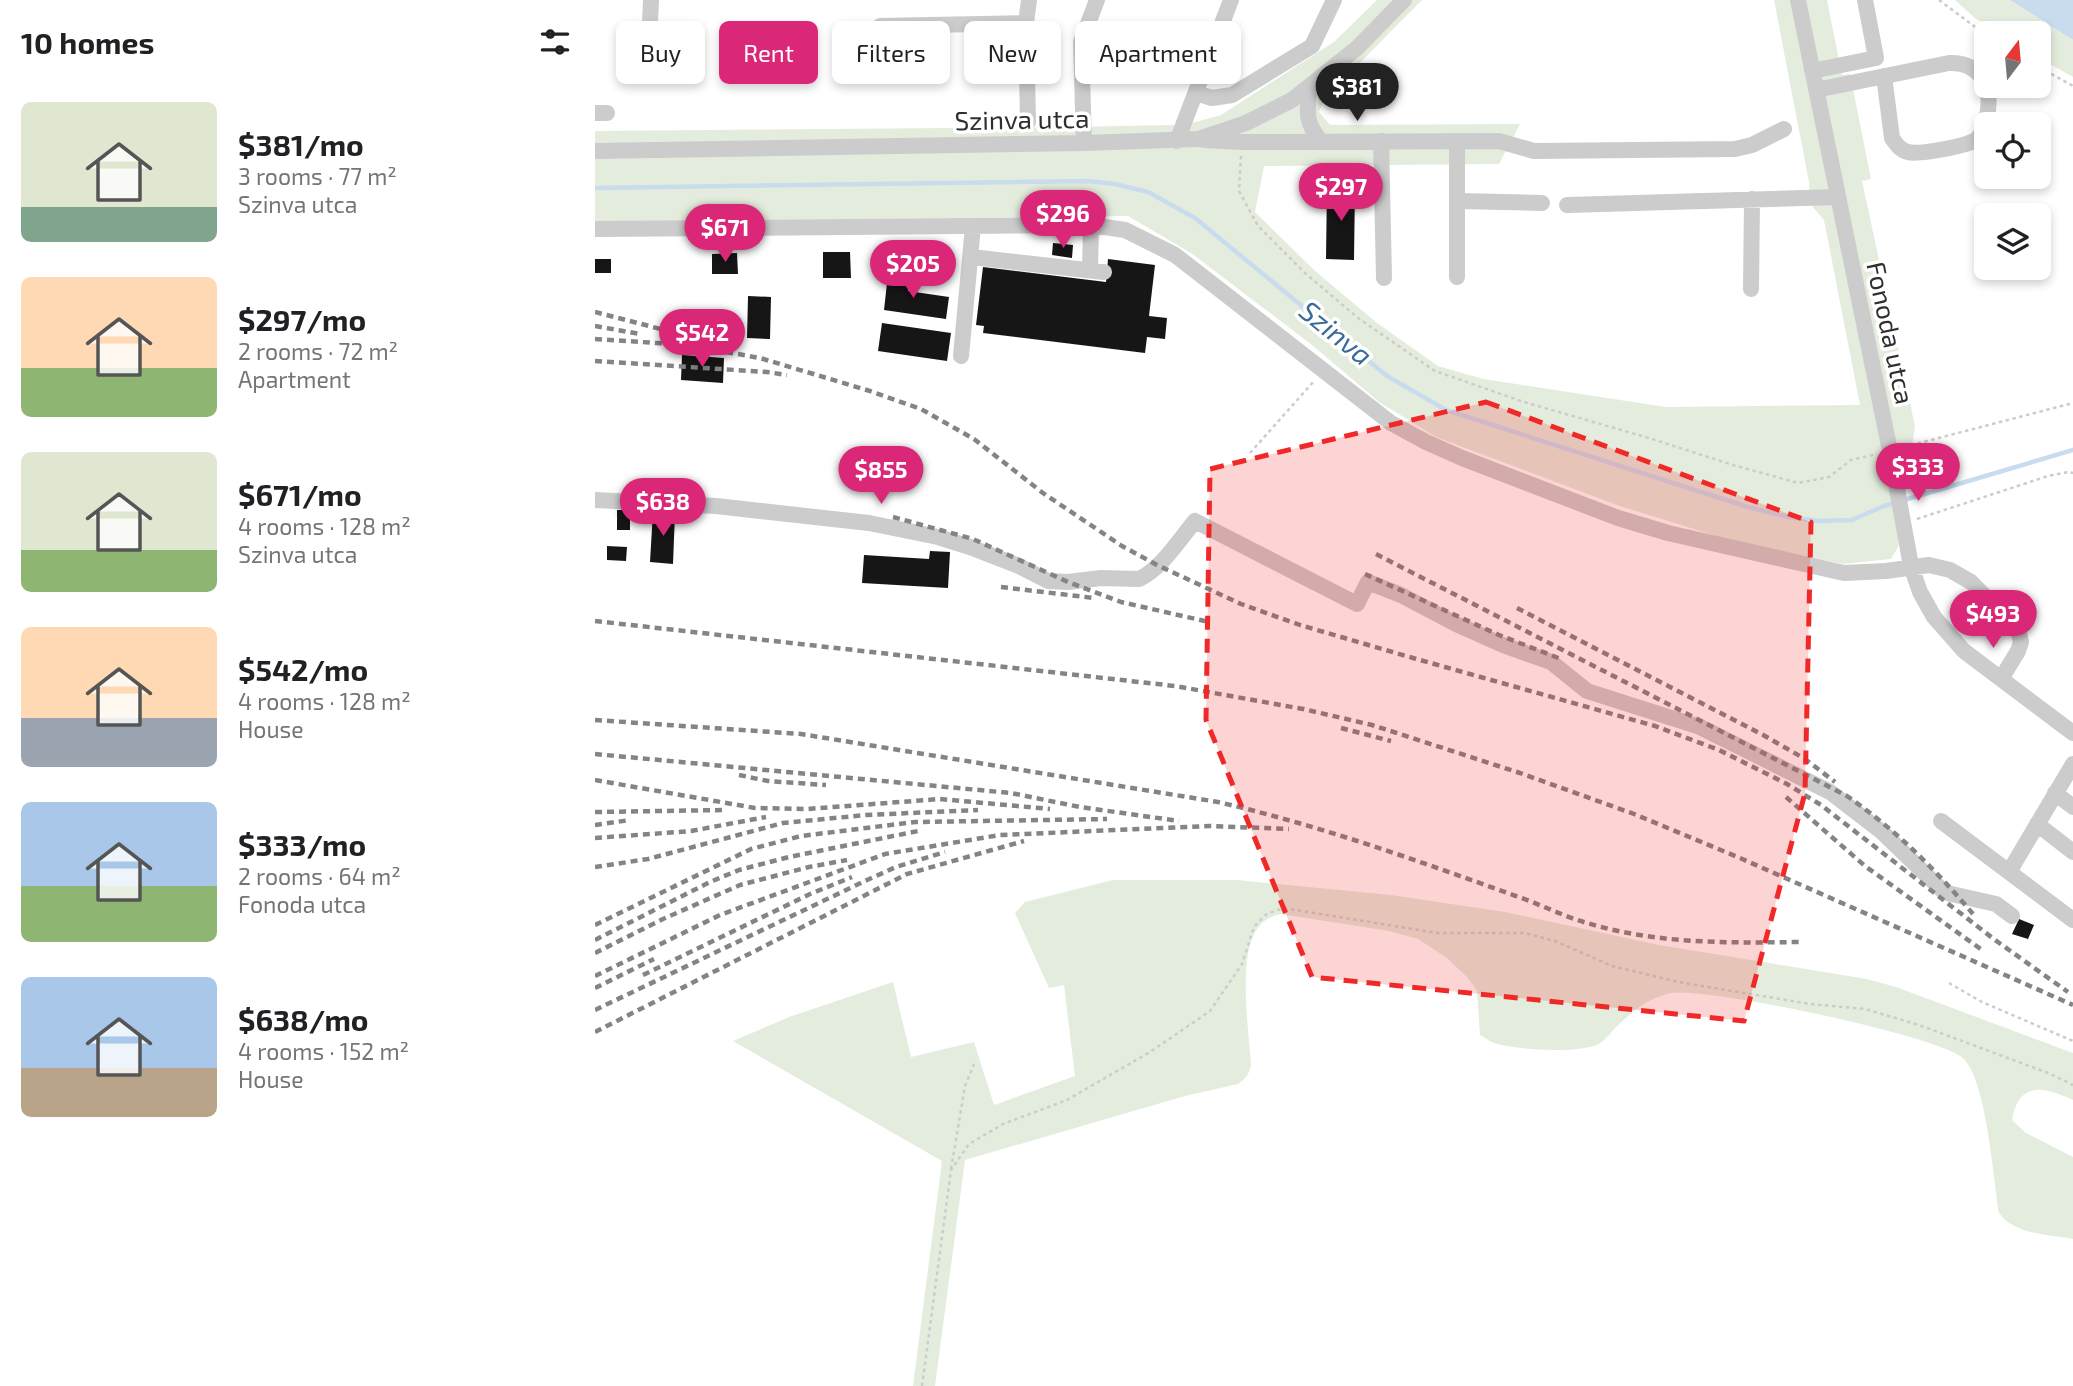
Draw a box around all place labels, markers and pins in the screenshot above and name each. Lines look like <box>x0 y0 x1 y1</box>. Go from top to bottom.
pin: $381 <box>1316 64 1398 123</box>
pin: $297 <box>1300 164 1382 223</box>
pin: $296 <box>1022 190 1104 250</box>
pin: $671 <box>684 204 766 264</box>
pin: $205 <box>872 240 954 300</box>
pin: $542 <box>661 310 743 369</box>
pin: $333 <box>1877 444 1959 503</box>
pin: $855 <box>840 447 922 506</box>
pin: $638 <box>622 478 704 538</box>
pin: $493 <box>1952 590 2034 650</box>

